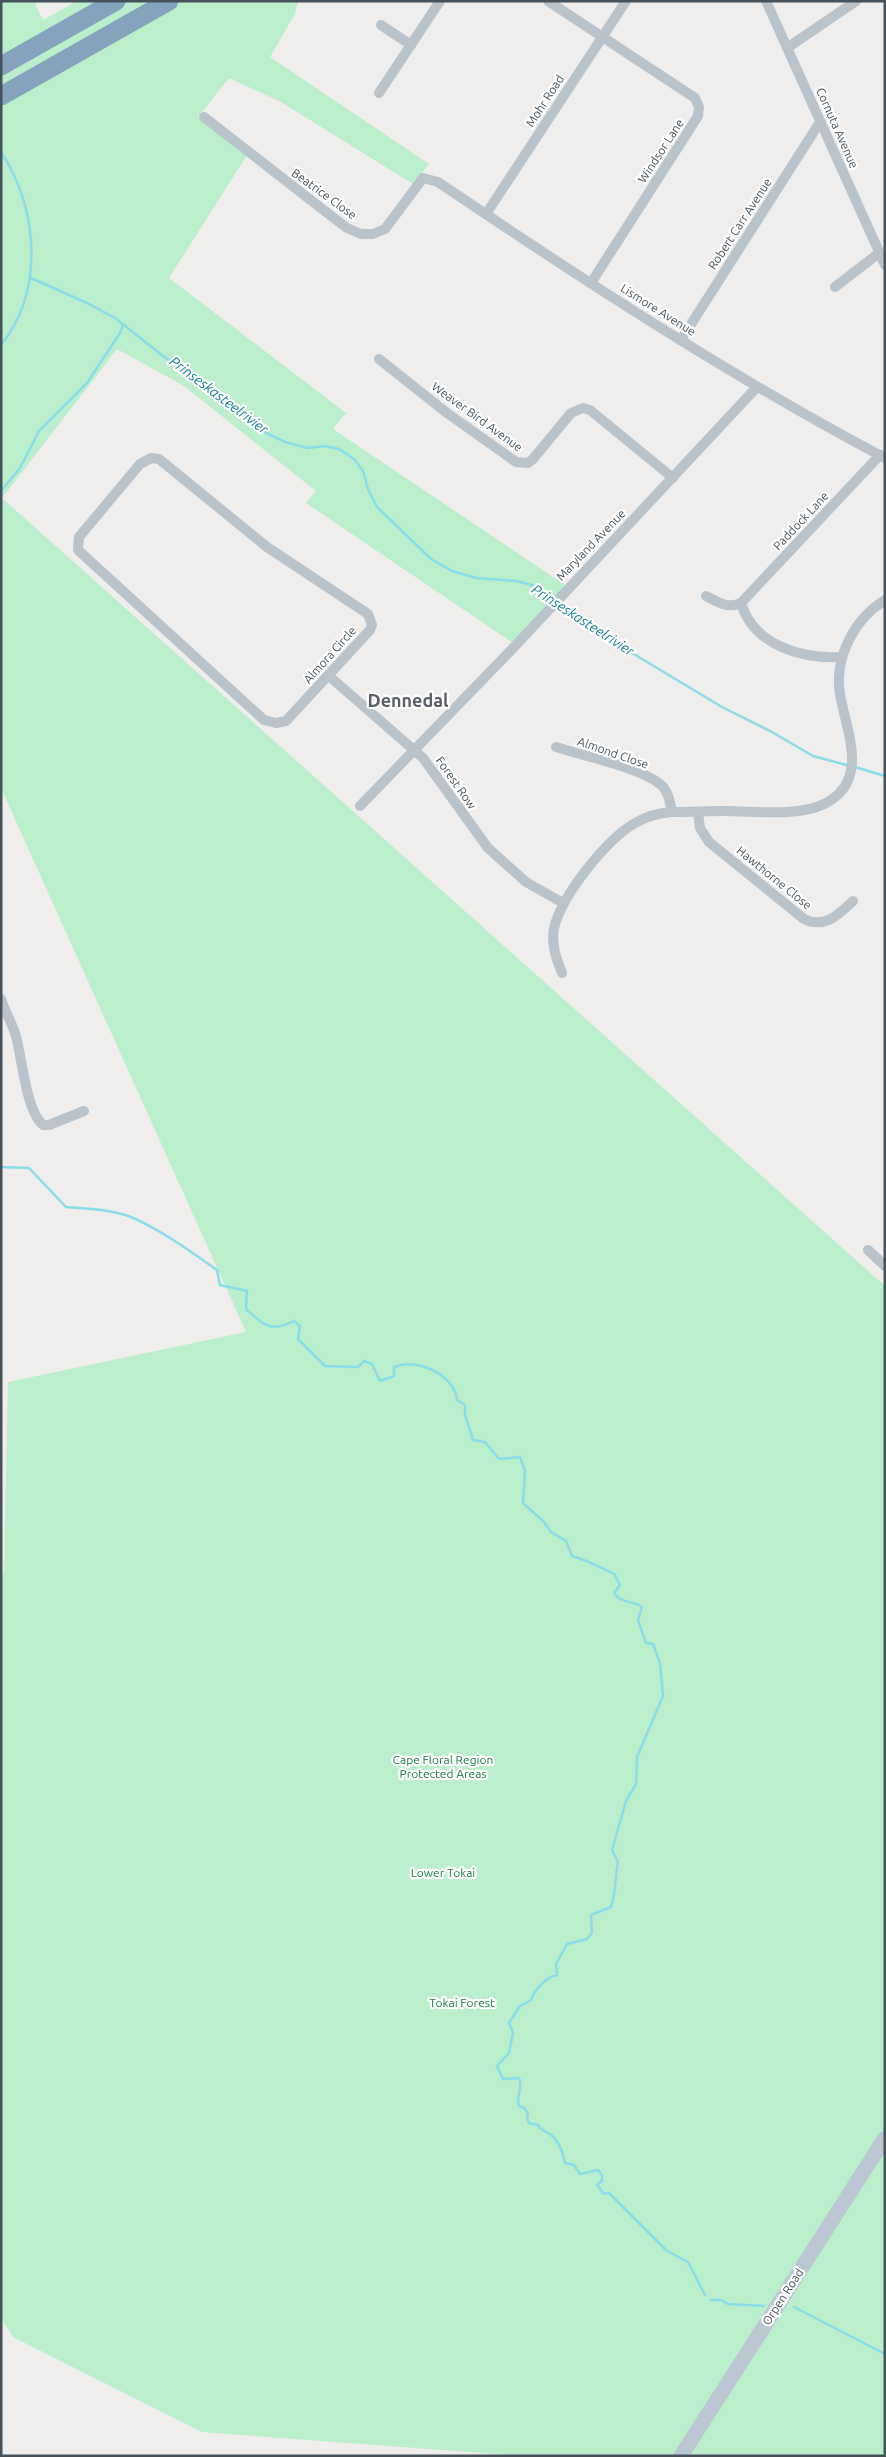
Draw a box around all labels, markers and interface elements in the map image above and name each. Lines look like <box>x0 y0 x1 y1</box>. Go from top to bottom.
street label: Mohr Road <box>523 72 566 129</box>
street label: Cornuta Avenue <box>814 86 861 170</box>
street label: Windsor Lane <box>635 116 686 185</box>
street label: Beatrice Close <box>289 166 359 221</box>
street label: Robert Carr Avenue <box>705 176 774 272</box>
street label: Lismore Avenue <box>618 281 698 338</box>
water label: Prinseskasteelrivier <box>167 353 272 438</box>
street label: Weaver Bird Avenue <box>429 379 525 454</box>
street label: Paddock Lane <box>770 489 831 552</box>
street label: Maryland Avenue <box>553 506 628 583</box>
water label: Prinseskasteelrivier <box>529 581 638 659</box>
street label: Almora Circle <box>301 624 359 686</box>
district label: Dennedal <box>368 690 449 710</box>
street label: Almond Close <box>576 734 650 771</box>
street label: Forest Row <box>434 754 480 812</box>
street label: Hawthorne Close <box>734 843 814 912</box>
park label: Cape Floral Region Protected Areas <box>393 1753 493 1780</box>
park label: Lower Tokai <box>411 1866 475 1879</box>
park label: Tokai Forest <box>429 1996 495 2009</box>
street label: Orpen Road <box>759 2266 806 2327</box>

